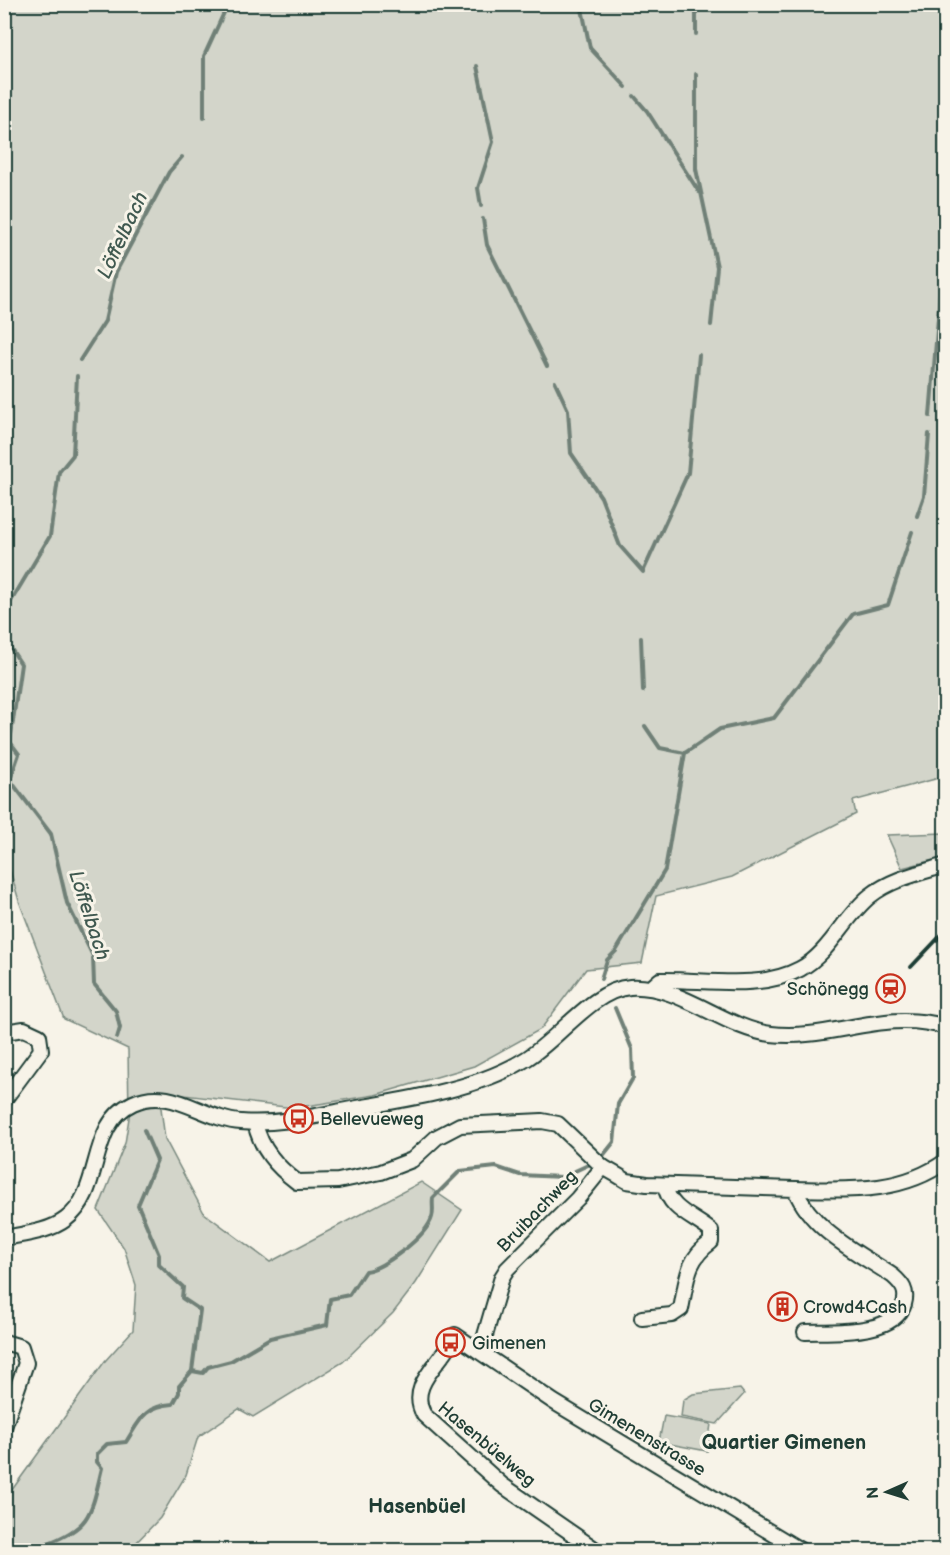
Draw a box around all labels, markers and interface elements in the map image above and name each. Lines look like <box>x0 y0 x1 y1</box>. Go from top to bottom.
water label: Löffelbach <box>92 188 153 283</box>
water label: Löffelbach <box>63 867 115 963</box>
station icon: Schönegg <box>874 973 906 1005</box>
place label: Schönegg <box>787 979 869 1000</box>
bus stop icon: Bellevueweg <box>283 1103 315 1135</box>
place label: Bellevueweg <box>320 1109 424 1130</box>
street label: Bruibachweg <box>493 1166 582 1257</box>
building icon: Crowd4Cash <box>766 1291 798 1323</box>
place label: Crowd4Cash <box>803 1297 907 1318</box>
bus stop icon: Gimenen <box>435 1327 467 1359</box>
place label: Gimenen <box>472 1333 546 1354</box>
street label: Gimenenstrasse <box>584 1394 710 1481</box>
street label: Hasenbüelweg <box>434 1397 540 1491</box>
district label: Quartier Gimenen <box>702 1431 866 1455</box>
north arrow <box>857 1462 917 1522</box>
text: N <box>864 1486 883 1499</box>
district label: Hasenbüel <box>368 1495 466 1519</box>

